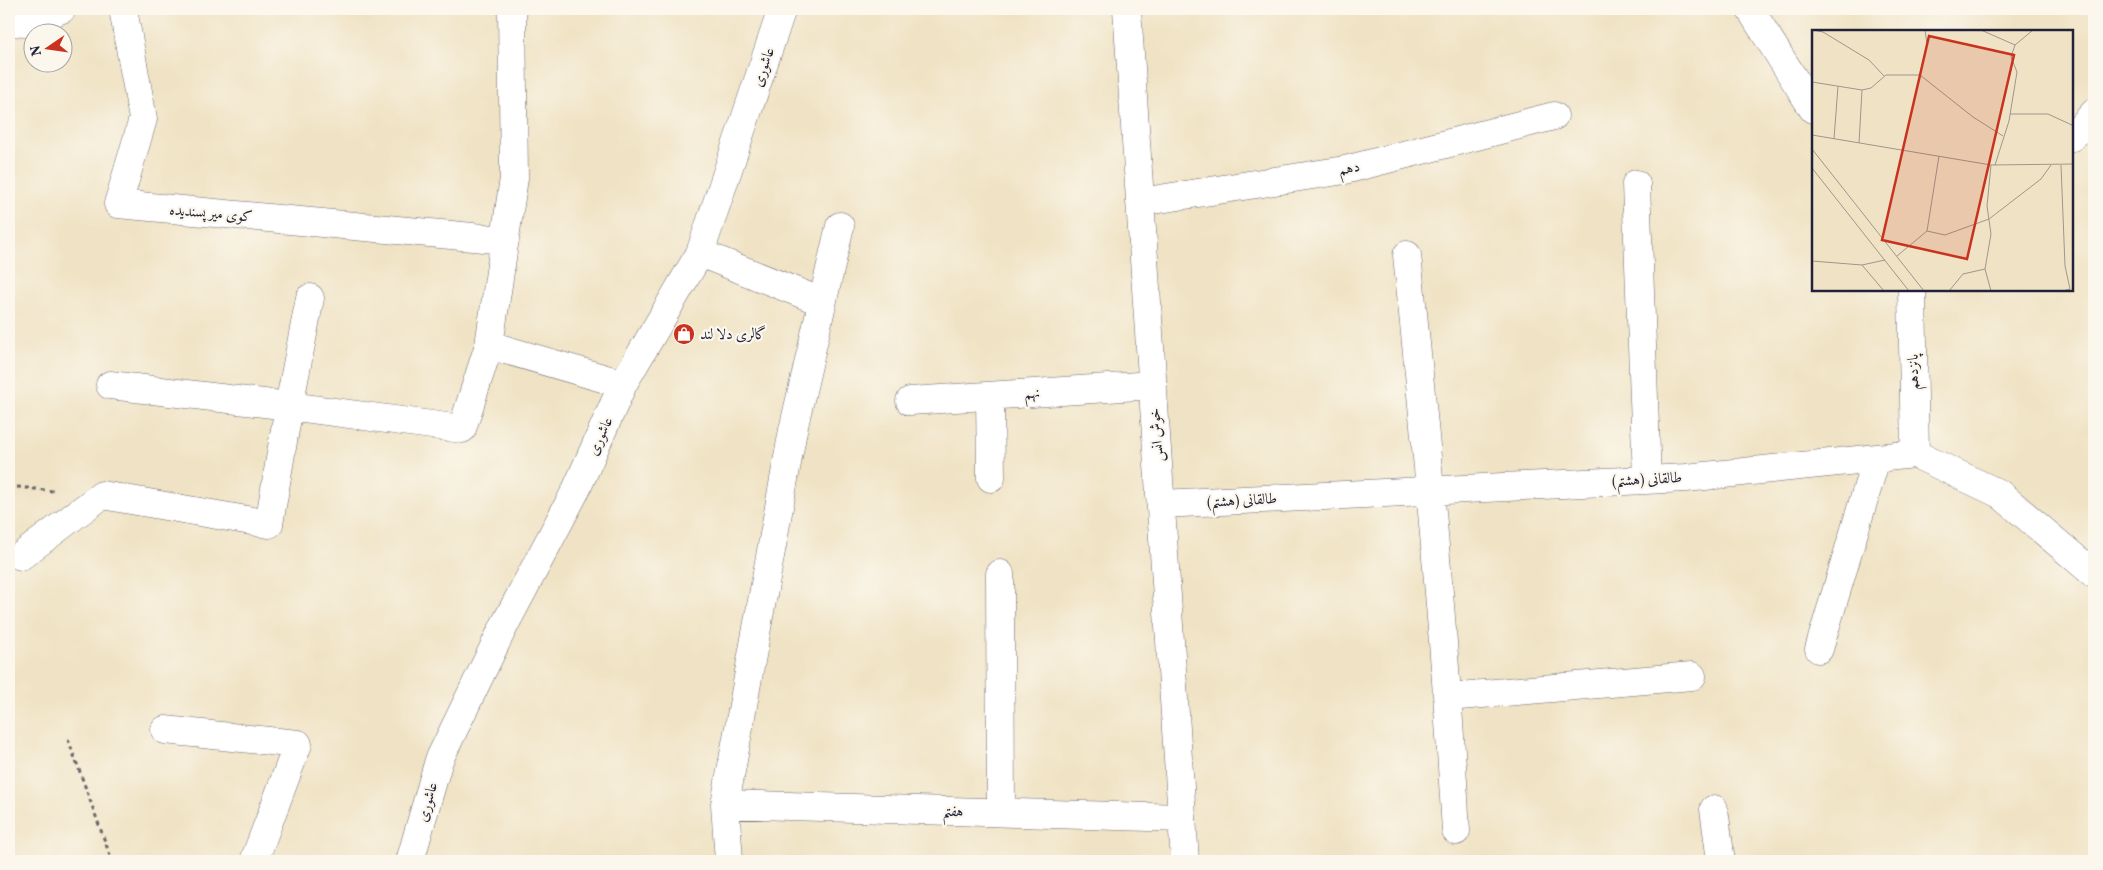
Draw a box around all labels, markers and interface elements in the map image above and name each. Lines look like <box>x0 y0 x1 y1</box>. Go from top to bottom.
north arrow <box>22 22 72 72</box>
inset map <box>1812 30 2073 291</box>
text: N <box>26 43 47 58</box>
street label: عاشوری <box>748 45 781 90</box>
street label: دهم <box>1337 157 1362 184</box>
street label: کوی میر پسندیده <box>168 200 253 229</box>
shop icon: گالری دلا لند <box>672 322 696 346</box>
place label: گالری دلا لند <box>700 325 766 346</box>
street label: پانزدهم <box>1904 353 1927 390</box>
street label: نهم <box>1023 383 1041 408</box>
street label: خوش انس <box>1145 407 1170 462</box>
street label: عاشوری <box>584 414 619 459</box>
street label: طالقانی (هشتم) <box>1612 468 1683 496</box>
street label: طالقانی (هشتم) <box>1207 489 1278 517</box>
street label: عاشوری <box>413 780 444 825</box>
street label: هفتم <box>942 802 964 826</box>

